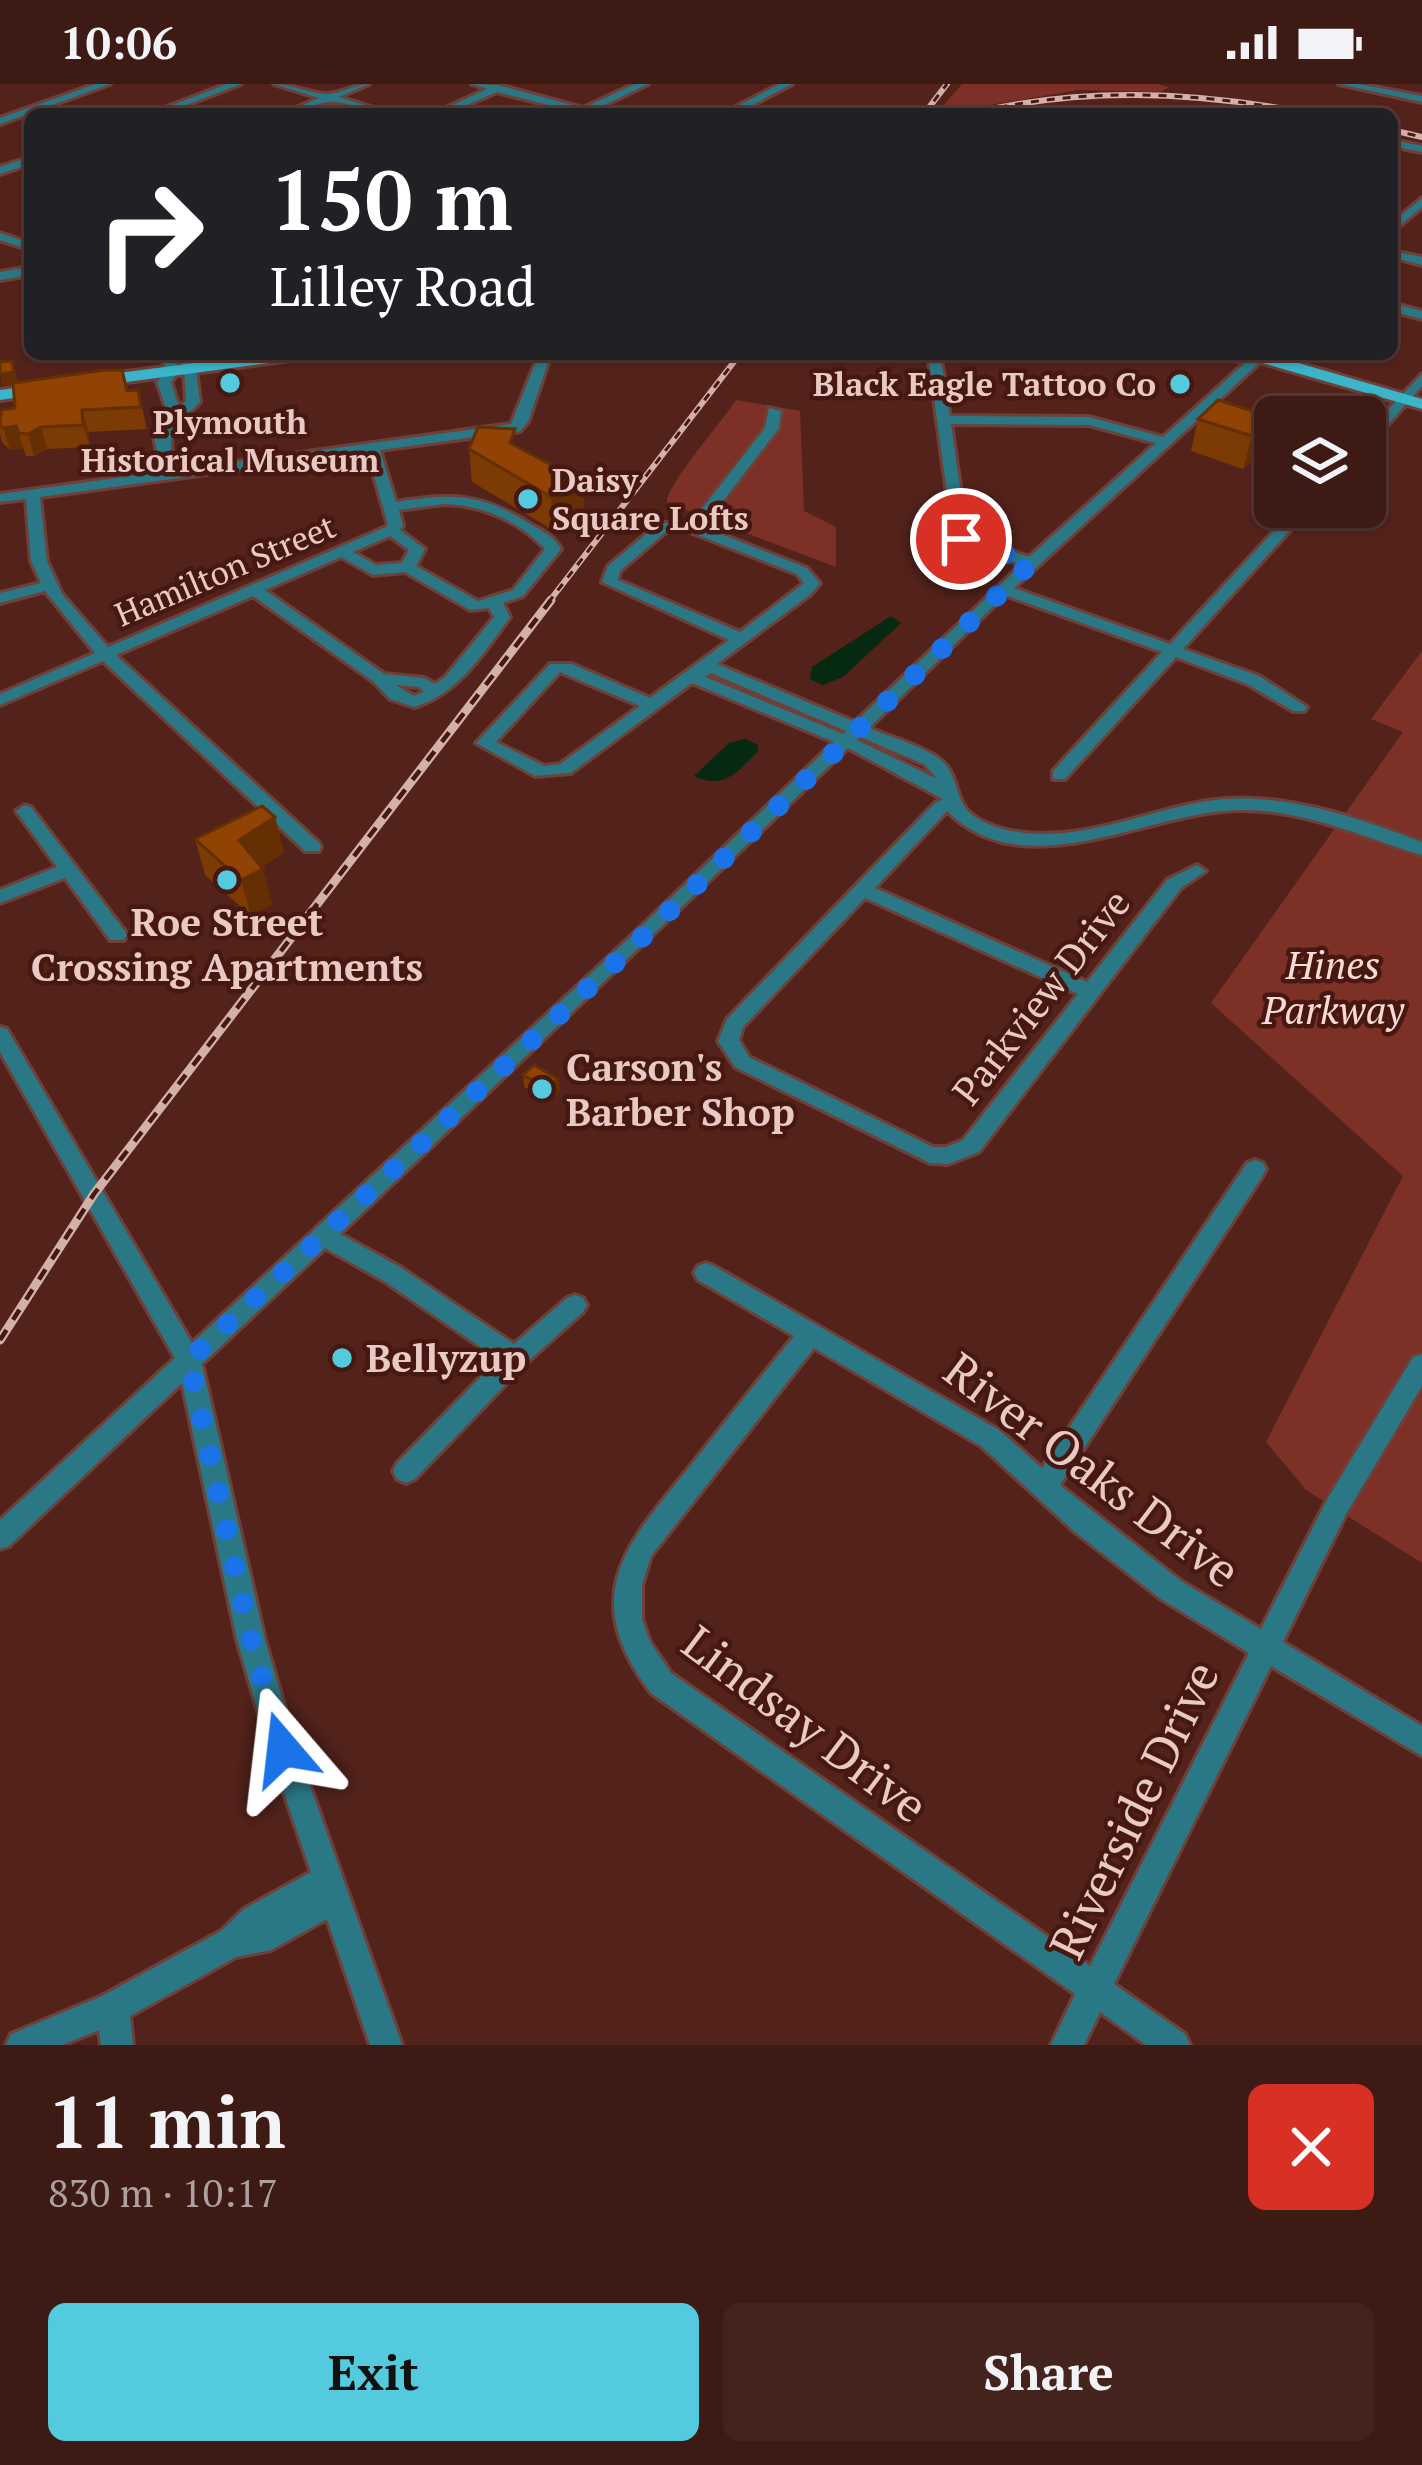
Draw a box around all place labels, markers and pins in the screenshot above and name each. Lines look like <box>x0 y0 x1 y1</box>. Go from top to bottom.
place label: Black Eagle Tattoo Co <box>813 362 1156 405</box>
marker: Plymouth Historical Museum <box>217 370 243 396</box>
marker: Black Eagle Tattoo Co <box>1167 371 1193 397</box>
place label: Plymouth Historical Museum <box>81 400 380 481</box>
place label: Daisy Square Lofts <box>552 458 749 539</box>
marker: Daisy Square Lofts <box>515 486 541 512</box>
pin <box>910 488 1012 590</box>
marker: Roe Street Crossing Apartments <box>214 867 240 893</box>
place label: Roe Street Crossing Apartments <box>31 895 423 992</box>
place label: Carson's Barber Shop <box>566 1040 795 1137</box>
marker: Carson's Barber Shop <box>529 1076 555 1102</box>
place label: Bellyzup <box>366 1331 526 1383</box>
marker: Bellyzup <box>329 1345 355 1371</box>

